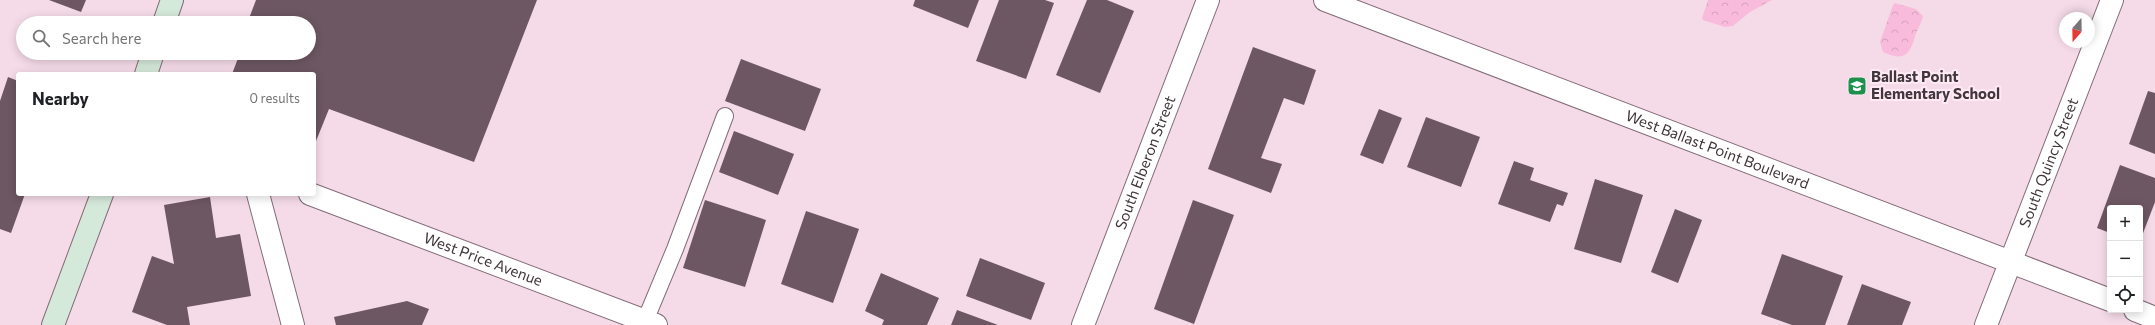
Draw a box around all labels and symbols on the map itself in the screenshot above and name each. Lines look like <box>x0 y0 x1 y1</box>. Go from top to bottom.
north arrow <box>2059 12 2095 48</box>
place label: Ballast Point Elementary School <box>1871 67 2000 102</box>
school or university icon: Ballast Point Elementary School <box>1846 75 1868 97</box>
street label: South Elberon Street <box>1111 93 1178 232</box>
street label: South Quincy Street <box>2015 95 2081 230</box>
street label: West Ballast Point Boulevard <box>1623 106 1812 192</box>
street label: West Price Avenue <box>421 228 545 289</box>

